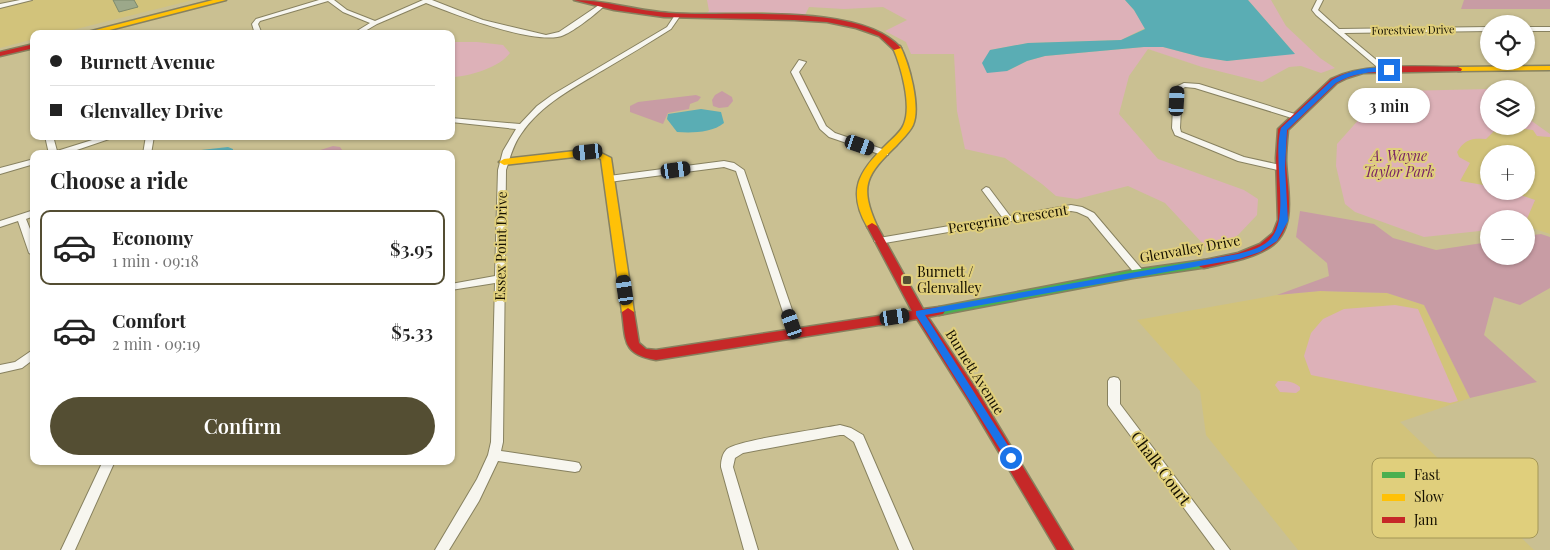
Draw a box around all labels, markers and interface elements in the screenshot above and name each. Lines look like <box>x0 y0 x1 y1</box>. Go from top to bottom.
map controls <box>1480 15 1535 265</box>
button: locate <box>1480 15 1535 70</box>
street label: Forestview Drive <box>1371 21 1455 38</box>
text: Burnett Avenue <box>80 48 215 74</box>
route end <box>1378 59 1400 81</box>
button: layers <box>1480 80 1535 135</box>
car <box>1168 86 1185 116</box>
callout: 3 min <box>1348 88 1430 122</box>
text: 3 min <box>1369 95 1409 116</box>
text: Glenvalley Drive <box>80 97 223 123</box>
car <box>843 133 876 157</box>
car <box>572 143 603 161</box>
button: + <box>1480 145 1535 200</box>
park label: A. Wayne Taylor Park <box>1364 146 1434 181</box>
car <box>660 160 691 180</box>
text: Choose a ride <box>50 165 188 195</box>
street label: Essex Point Drive <box>490 191 511 301</box>
street label: Peregrine Crescent <box>947 200 1070 237</box>
button: − <box>1480 210 1535 265</box>
text: Economy <box>112 224 193 250</box>
icon: car <box>52 225 97 270</box>
street label: Glenvalley Drive <box>1138 230 1242 267</box>
text: $3.95 <box>390 235 433 261</box>
text: 1 min · 09:18 <box>112 250 199 271</box>
place label: Burnett / Glenvalley <box>917 262 982 297</box>
car <box>615 274 634 306</box>
marker: Burnett / Glenvalley <box>901 274 913 286</box>
text: Comfort <box>112 307 186 333</box>
car <box>780 307 803 341</box>
car <box>879 307 910 327</box>
icon: car <box>52 308 97 353</box>
text: $5.33 <box>391 318 433 344</box>
street label: Burnett Avenue <box>942 326 1009 418</box>
text: 2 min · 09:19 <box>112 333 200 354</box>
button: Confirm <box>50 397 435 455</box>
street label: Chalk Court <box>1127 426 1196 509</box>
route start <box>1000 447 1022 469</box>
legend <box>1372 458 1538 538</box>
text: Fast <box>1414 465 1441 484</box>
text: Slow <box>1414 487 1444 506</box>
text: Jam <box>1413 510 1438 529</box>

